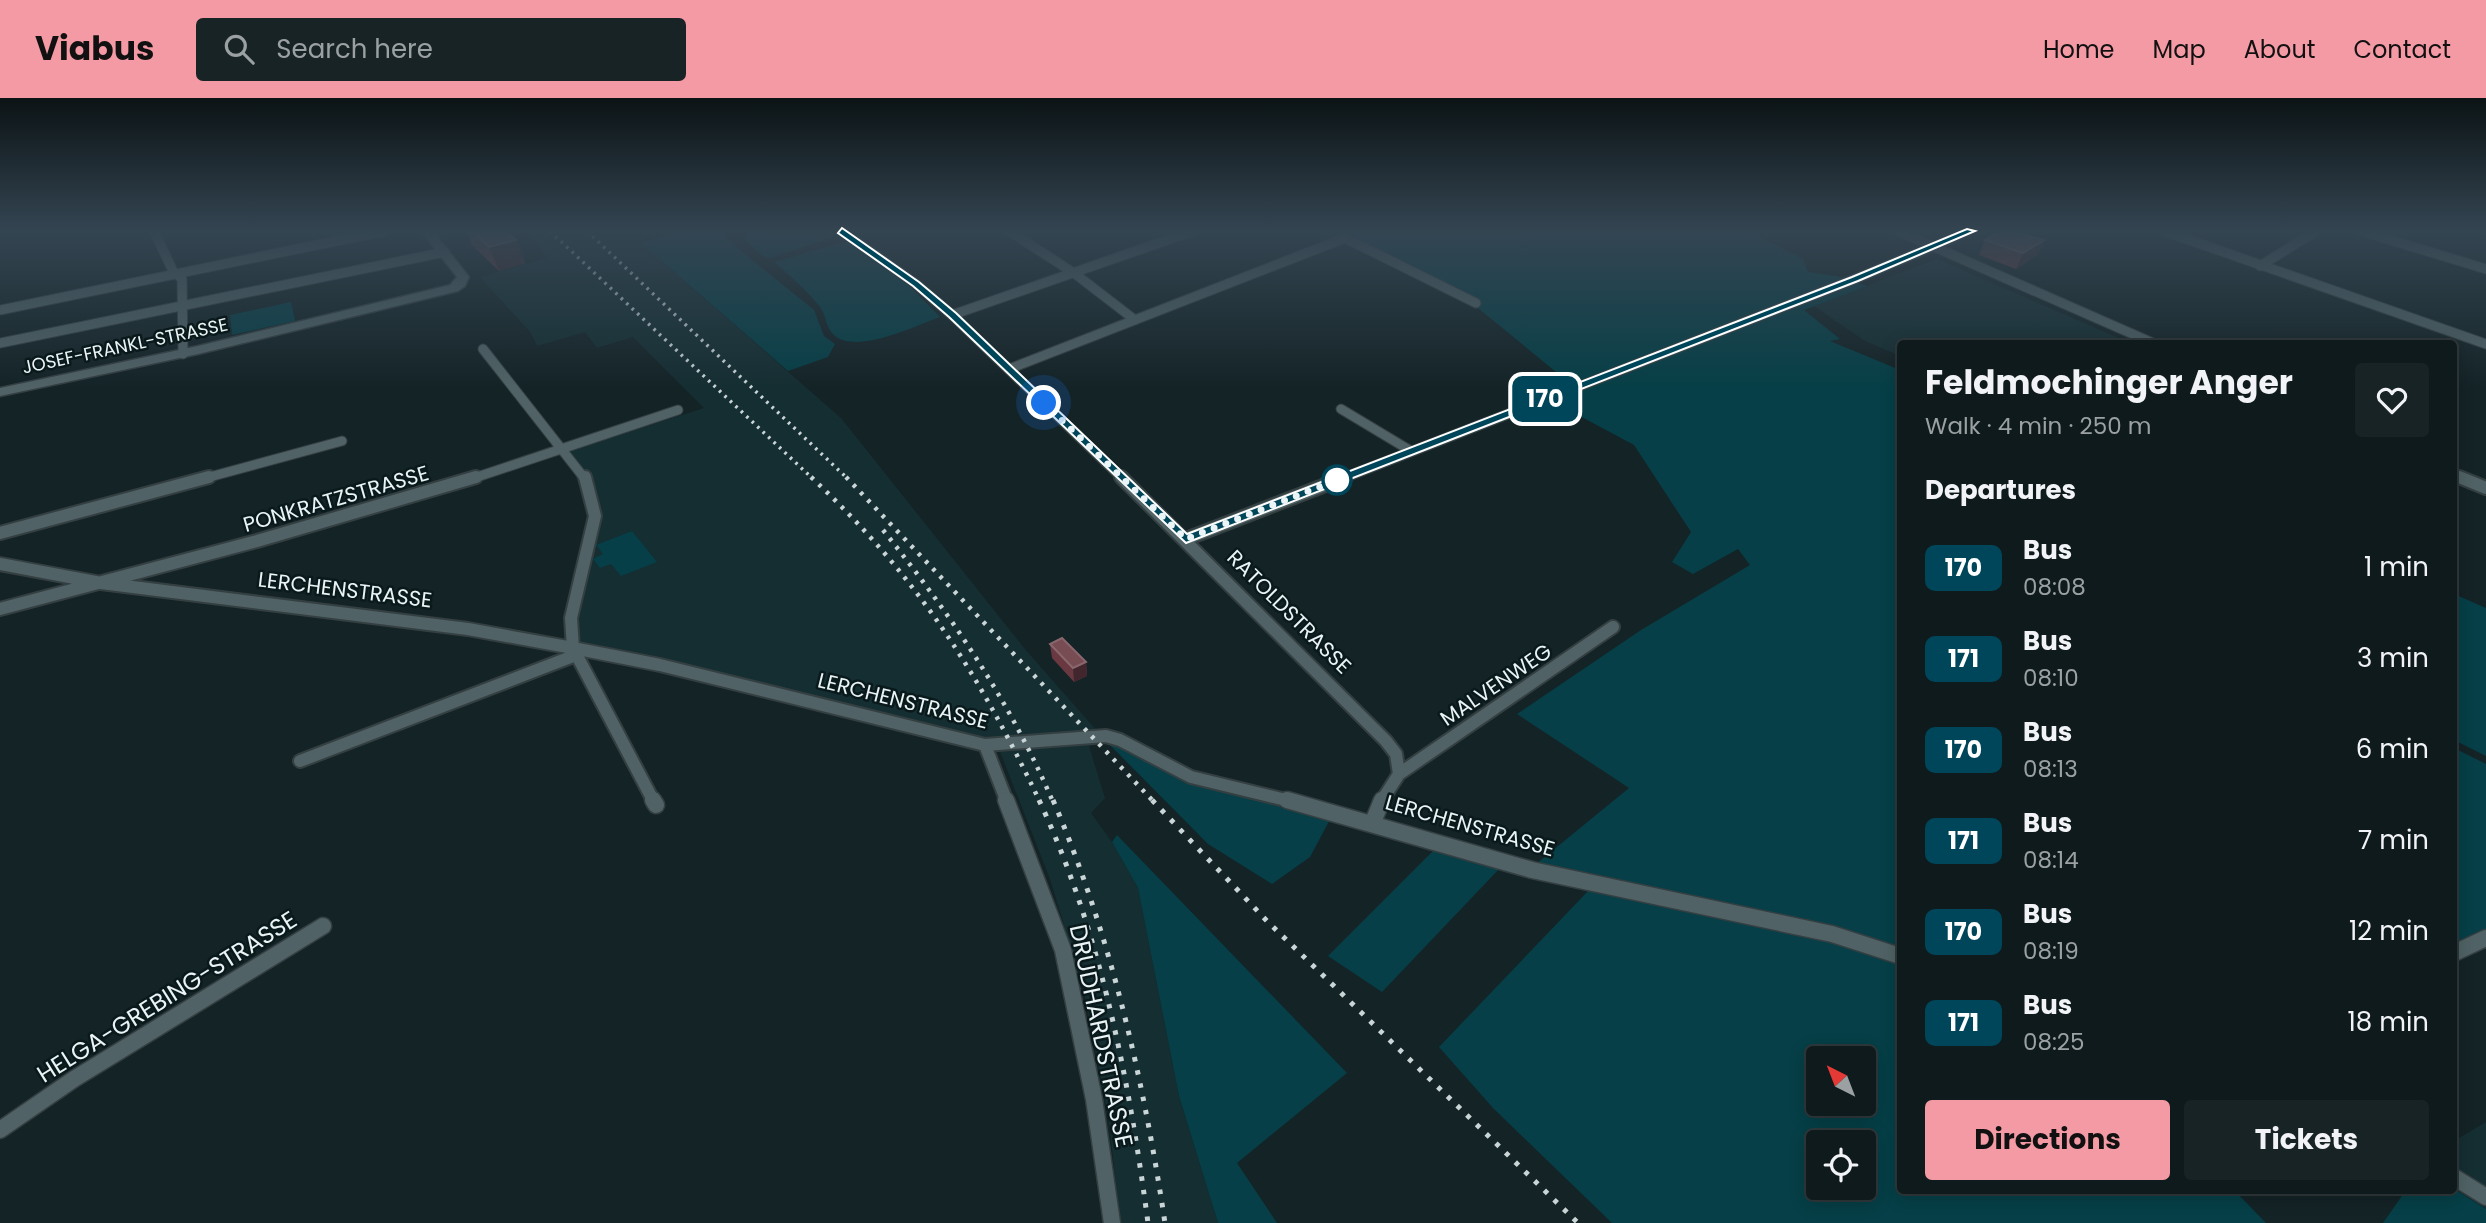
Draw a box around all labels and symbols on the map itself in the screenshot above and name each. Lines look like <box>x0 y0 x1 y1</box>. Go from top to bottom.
street label: JOSEF-FRANKL-STRASSE <box>20 312 230 380</box>
line badge: 170 <box>1505 376 1585 422</box>
your location <box>1026 385 1061 420</box>
street label: PONKRATZSTRASSE <box>240 458 432 539</box>
unlabelled marker <box>1322 465 1352 495</box>
street label: RATOLDSTRASSE <box>1221 543 1358 680</box>
street label: LERCHENSTRASSE <box>256 564 434 615</box>
street label: MALVENWEG <box>1434 637 1557 733</box>
street label: LERCHENSTRASSE <box>815 665 991 736</box>
street label: LERCHENSTRASSE <box>1382 787 1558 864</box>
street label: HELGA-GREBING-STRASSE <box>31 903 303 1090</box>
street label: DRUDHARDSTRASSE <box>1062 921 1141 1151</box>
north arrow <box>1806 1046 1876 1116</box>

